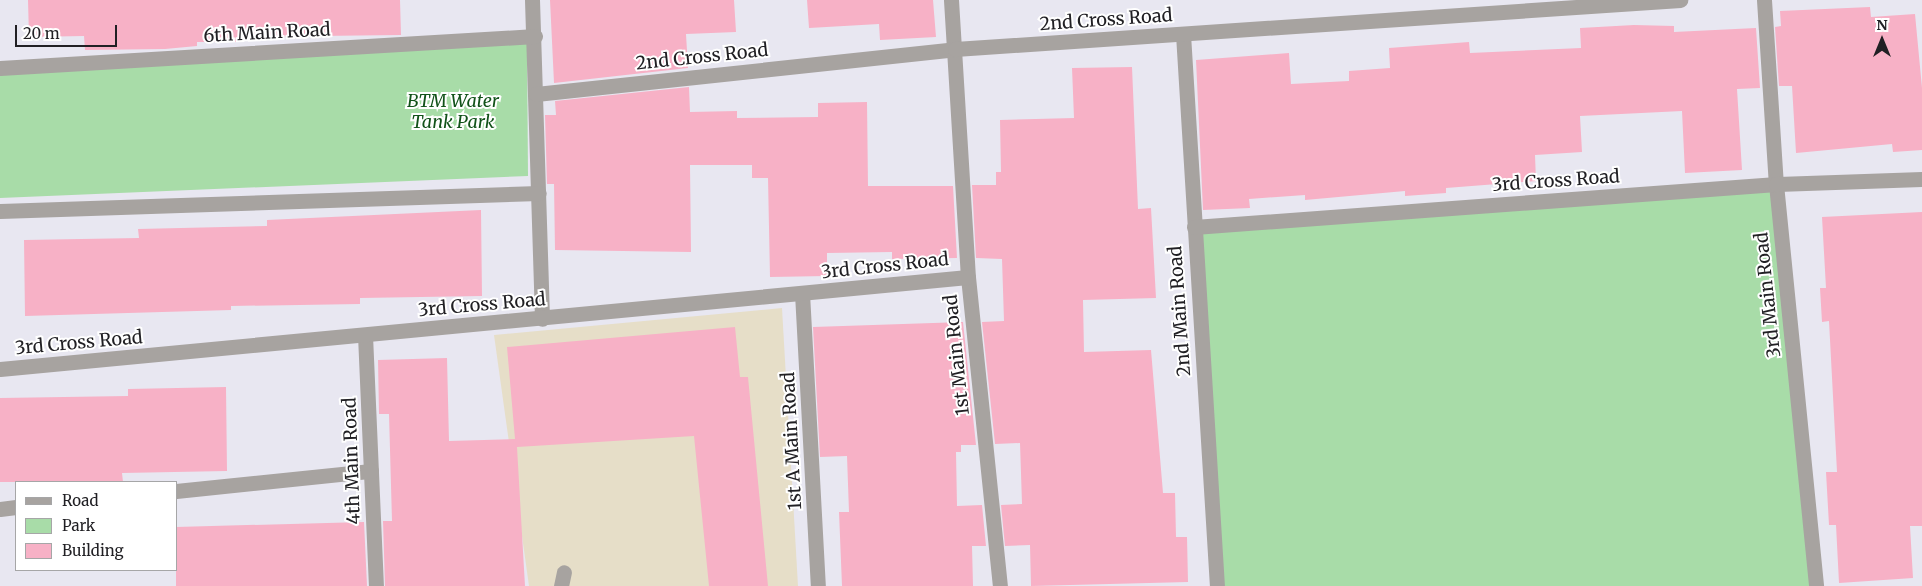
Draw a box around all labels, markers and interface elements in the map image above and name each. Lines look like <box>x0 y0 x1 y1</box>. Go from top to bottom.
street label: 2nd Cross Road <box>1039 5 1173 35</box>
scale bar <box>18 15 120 47</box>
north arrow <box>1857 15 1907 65</box>
text: N <box>1876 16 1888 34</box>
street label: 6th Main Road <box>203 19 331 47</box>
text: 20 m <box>23 24 60 43</box>
street label: 2nd Cross Road <box>635 39 769 75</box>
park label: BTM Water Tank Park <box>407 91 499 134</box>
street label: 3rd Cross Road <box>1491 166 1621 196</box>
street label: 3rd Main Road <box>1751 231 1785 359</box>
street label: 2nd Main Road <box>1165 245 1195 377</box>
street label: 3rd Cross Road <box>820 249 950 283</box>
street label: 3rd Cross Road <box>417 289 547 321</box>
street label: 1st Main Road <box>940 293 974 417</box>
street label: 3rd Cross Road <box>14 327 144 359</box>
street label: 1st A Main Road <box>778 371 806 511</box>
street label: 4th Main Road <box>339 397 365 525</box>
legend <box>15 481 178 571</box>
text: Road <box>62 491 98 510</box>
text: Park <box>62 516 95 535</box>
text: Building <box>62 541 124 560</box>

